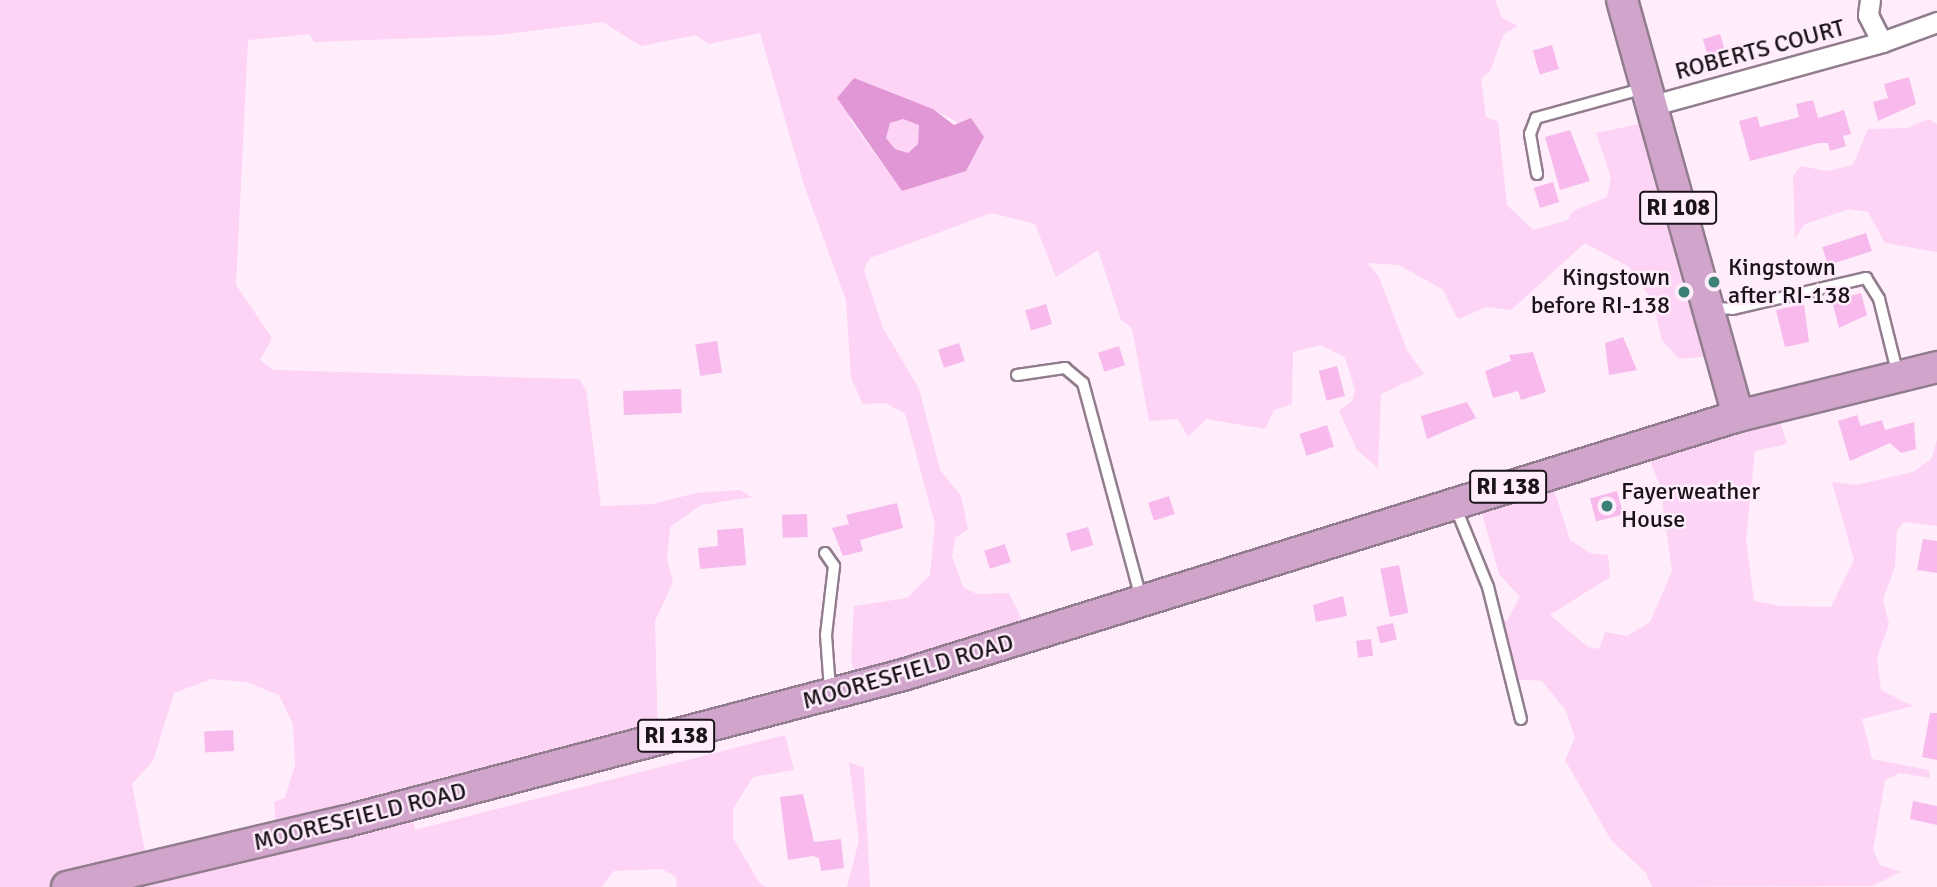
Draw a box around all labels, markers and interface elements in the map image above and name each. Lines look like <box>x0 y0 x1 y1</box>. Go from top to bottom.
street label: ROBERTS COURT <box>1672 14 1848 86</box>
road number: RI 108 <box>1638 188 1718 228</box>
place label: Kingstown after RI-138 <box>1728 254 1850 310</box>
place label: Kingstown before RI-138 <box>1531 264 1670 320</box>
marker: Kingstown after RI-138 <box>1706 274 1722 290</box>
marker: Kingstown before RI-138 <box>1676 284 1692 300</box>
road number: RI 138 <box>1468 467 1548 506</box>
place label: Fayerweather House <box>1621 478 1760 534</box>
marker: Fayerweather House <box>1599 498 1615 514</box>
street label: MOORESFIELD ROAD <box>799 628 1017 716</box>
road number: RI 138 <box>636 716 716 756</box>
street label: MOORESFIELD ROAD <box>251 777 469 857</box>

